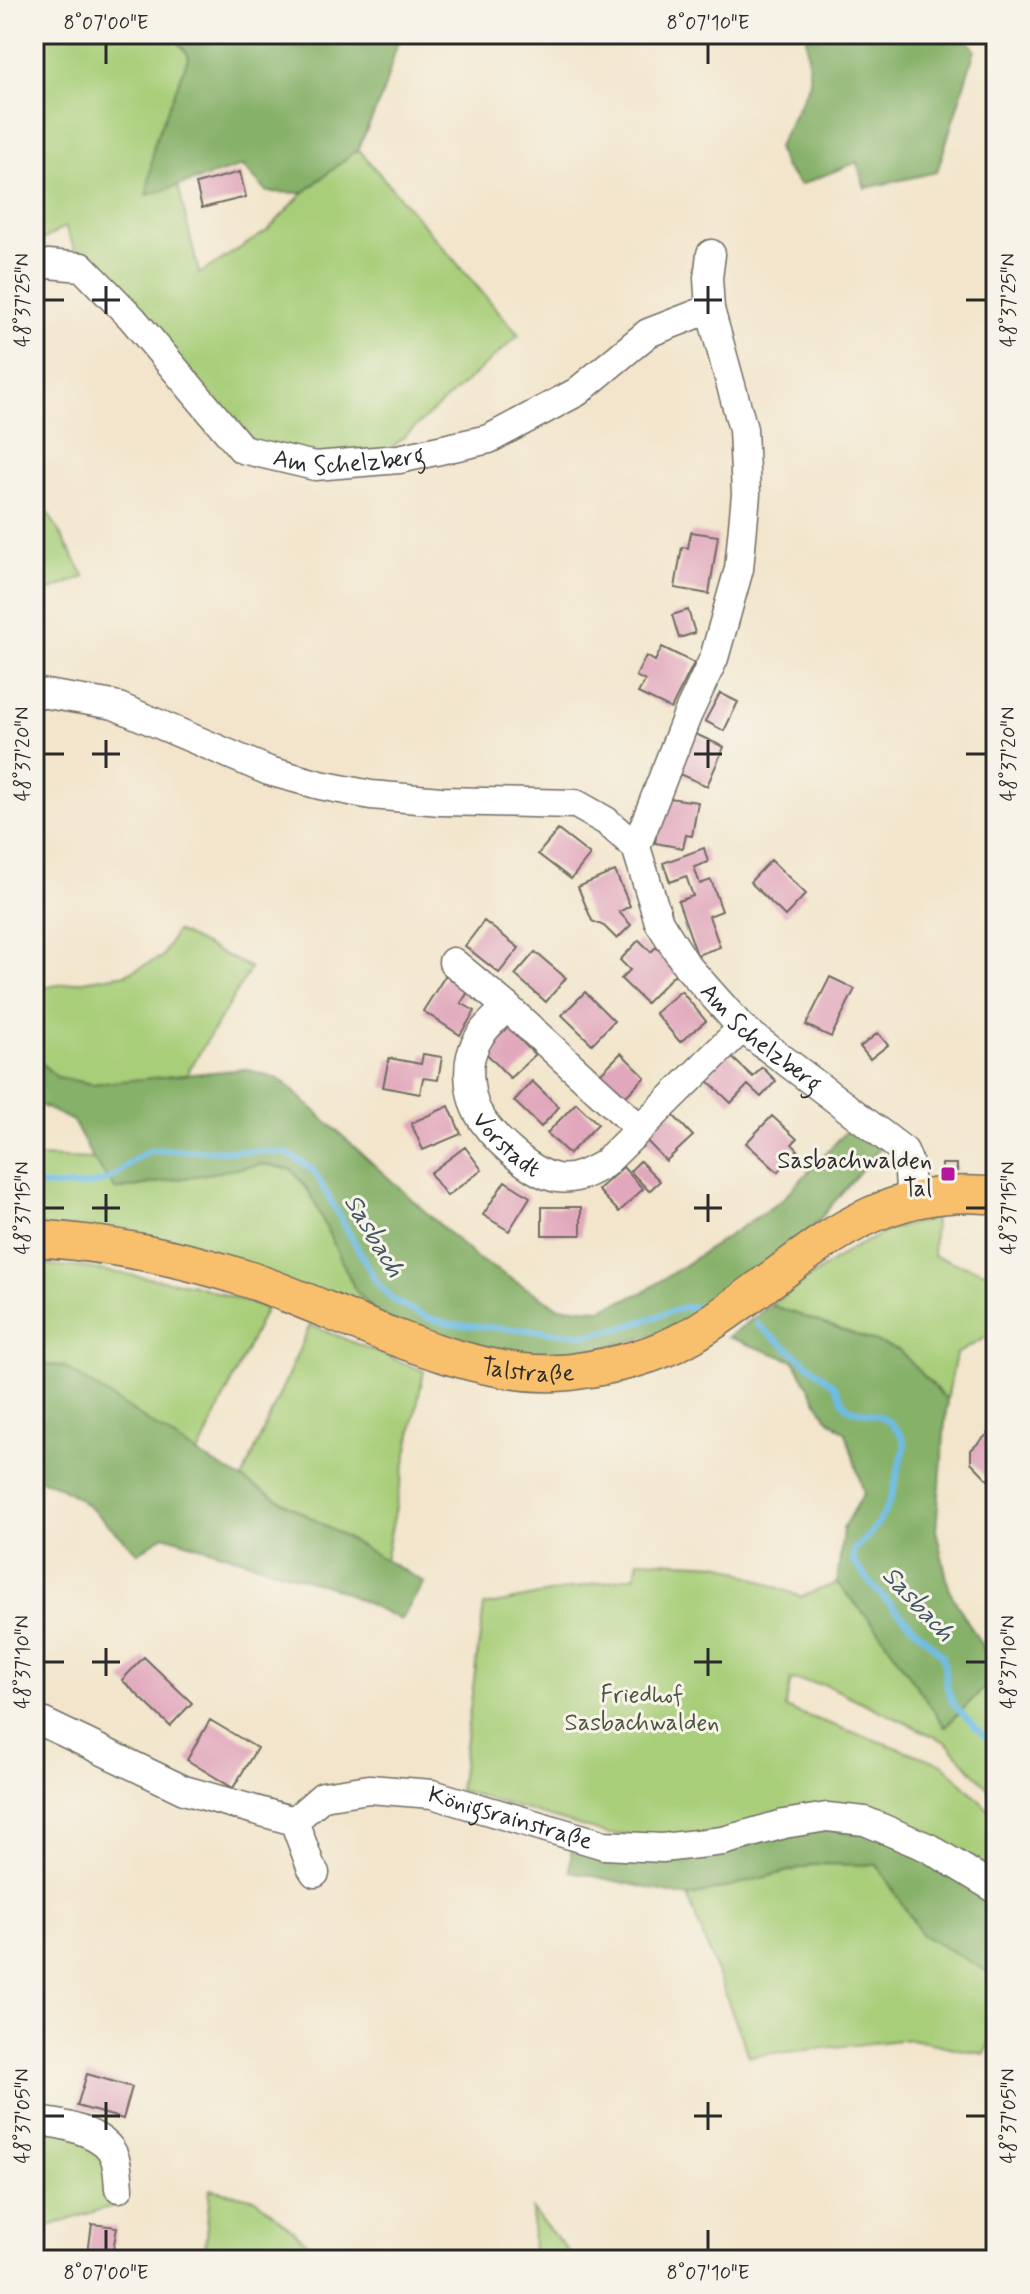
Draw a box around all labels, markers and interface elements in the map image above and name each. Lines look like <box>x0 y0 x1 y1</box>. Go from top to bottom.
text: 8°07'00"E <box>63 10 149 37</box>
text: 8°07'10"E <box>667 10 749 37</box>
text: 48°37'25"N <box>10 253 37 347</box>
text: 48°37'25"N <box>996 253 1023 347</box>
street label: Am Schelzberg <box>270 440 429 483</box>
text: 48°37'20"N <box>10 707 37 801</box>
text: 48°37'20"N <box>996 707 1023 801</box>
street label: Am Schelzberg <box>692 977 828 1103</box>
street label: Vorstadt <box>464 1106 545 1186</box>
place label: Sasbachwalden Tal <box>777 1146 932 1205</box>
text: 48°37'15"N <box>10 1162 37 1254</box>
text: 48°37'15"N <box>996 1162 1023 1254</box>
marker: Sasbachwalden Tal <box>939 1165 957 1183</box>
water label: Sasbach <box>335 1188 411 1284</box>
street label: Talstraße <box>478 1351 576 1390</box>
water label: Sasbach <box>874 1559 961 1649</box>
text: 48°37'10"N <box>10 1615 37 1709</box>
text: 48°37'10"N <box>996 1615 1023 1709</box>
park label: Friedhof Sasbachwalden <box>565 1680 719 1739</box>
street label: Königsrainstraße <box>424 1780 596 1858</box>
text: 48°37'05"N <box>10 2068 37 2164</box>
text: 48°37'05"N <box>996 2068 1023 2164</box>
text: 8°07'00"E <box>63 2260 149 2287</box>
text: 8°07'10"E <box>667 2260 749 2287</box>

